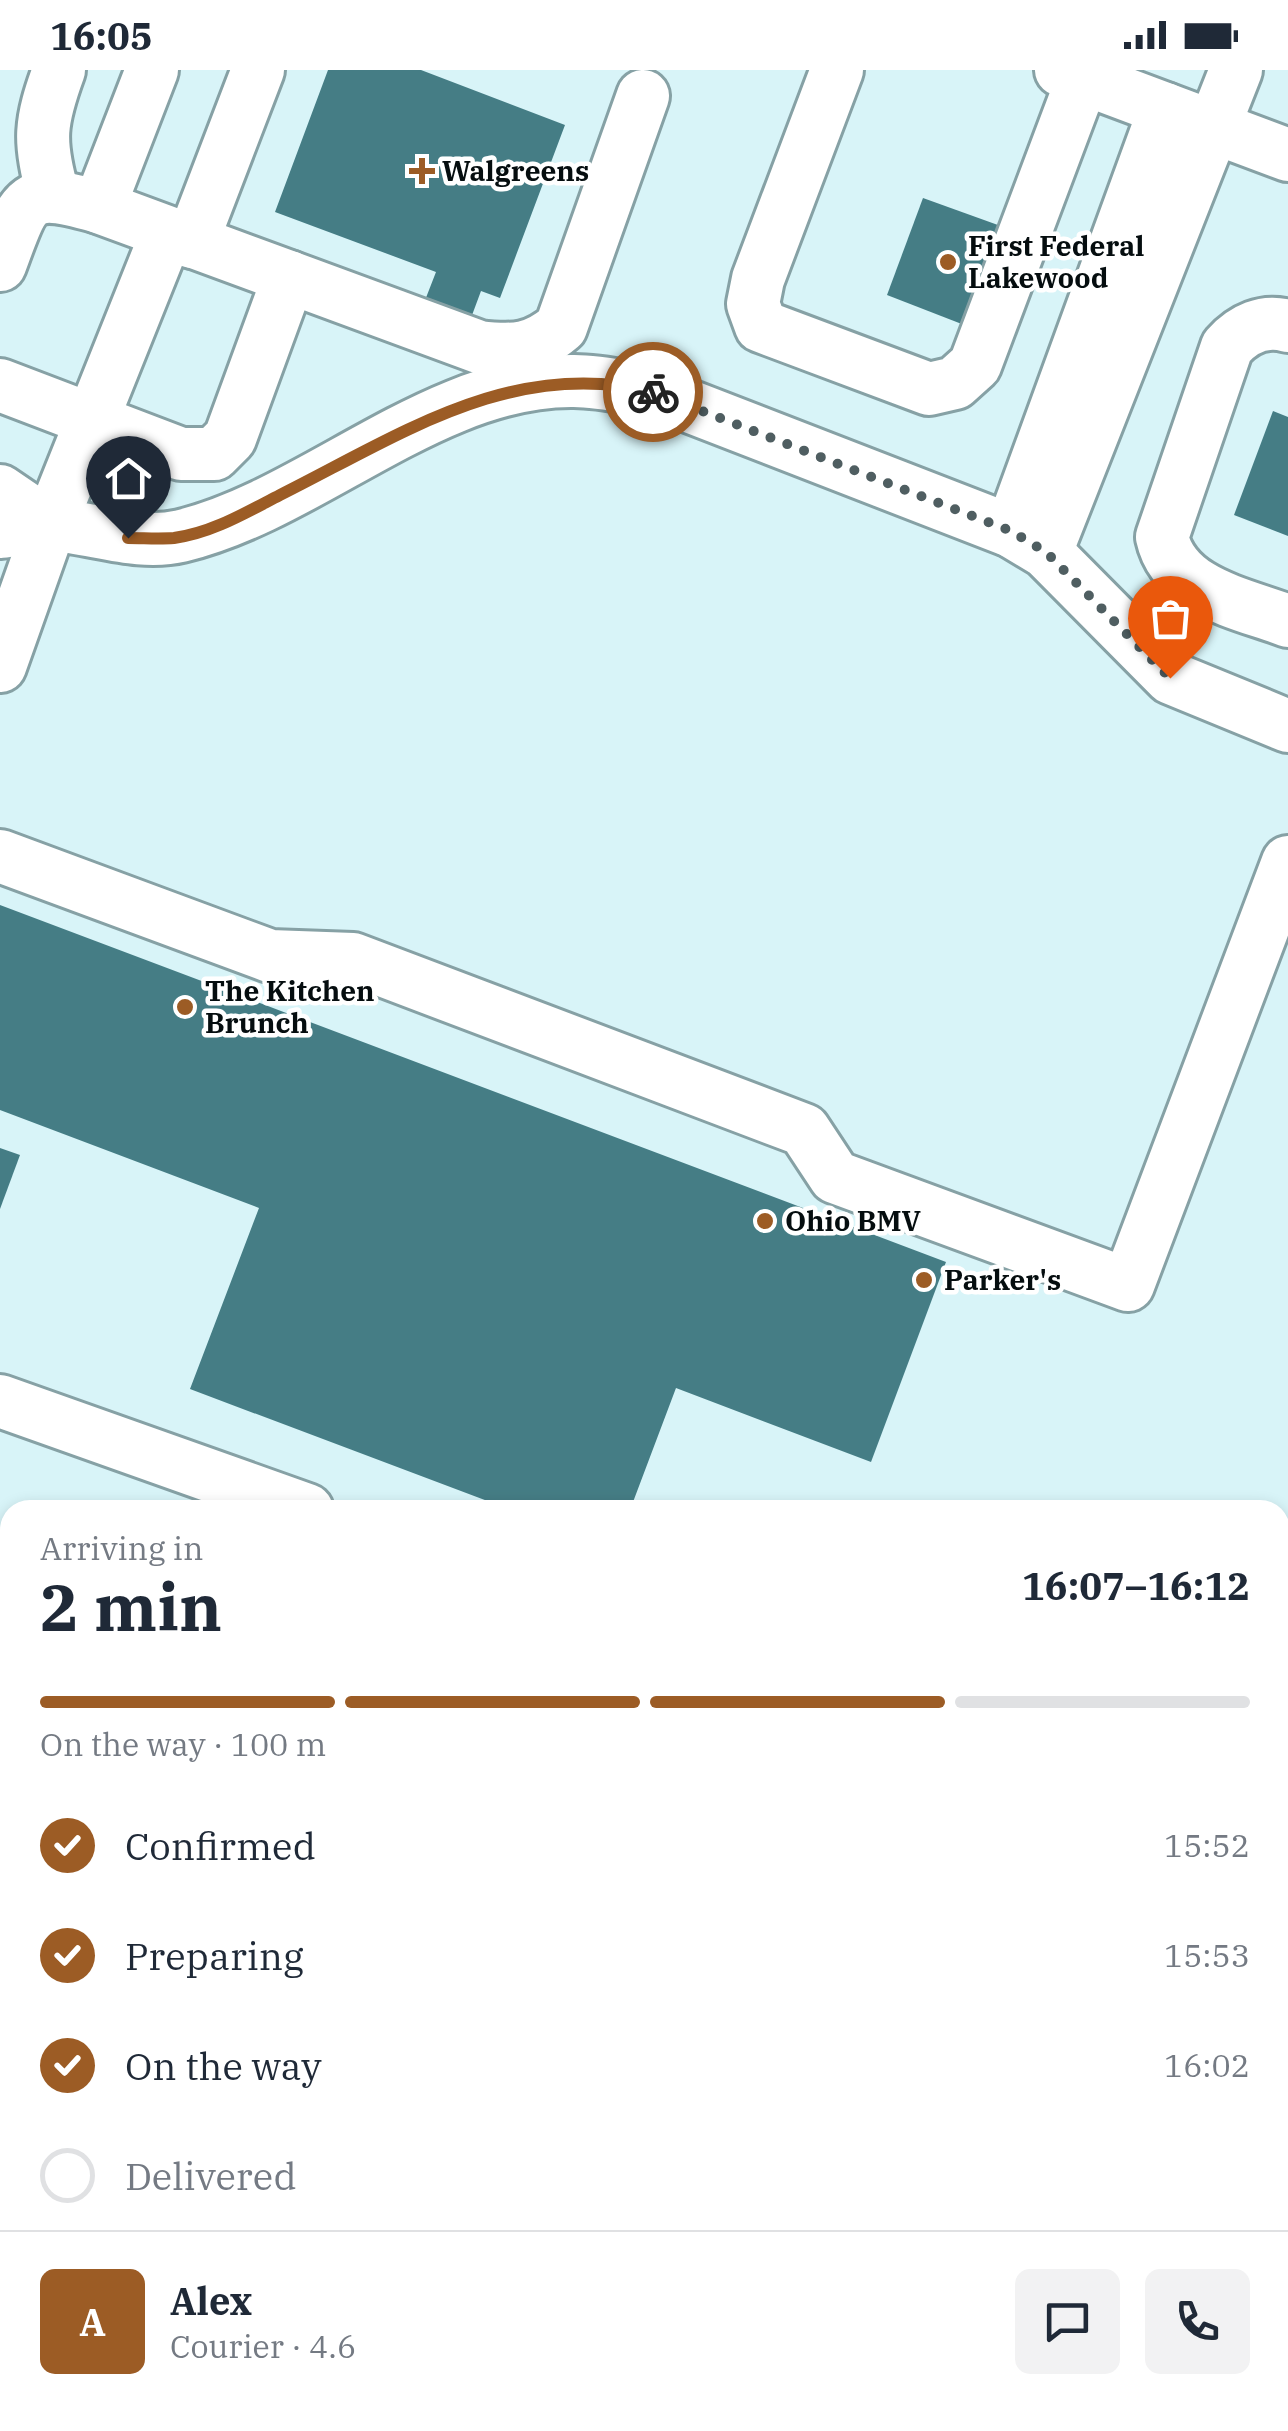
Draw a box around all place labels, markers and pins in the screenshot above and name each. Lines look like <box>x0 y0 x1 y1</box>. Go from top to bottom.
place label: Walgreens <box>442 152 589 189</box>
marker: Walgreens <box>411 160 433 182</box>
place label: First Federal Lakewood <box>968 227 1144 296</box>
marker: First Federal Lakewood <box>937 251 959 273</box>
pin <box>86 436 171 539</box>
pin <box>1128 576 1213 679</box>
place label: The Kitchen Brunch <box>205 972 375 1041</box>
marker: The Kitchen Brunch <box>174 996 196 1018</box>
place label: Ohio BMV <box>785 1202 921 1239</box>
marker: Ohio BMV <box>754 1210 776 1232</box>
place label: Parker's <box>944 1261 1061 1298</box>
marker: Parker's <box>913 1269 935 1291</box>

